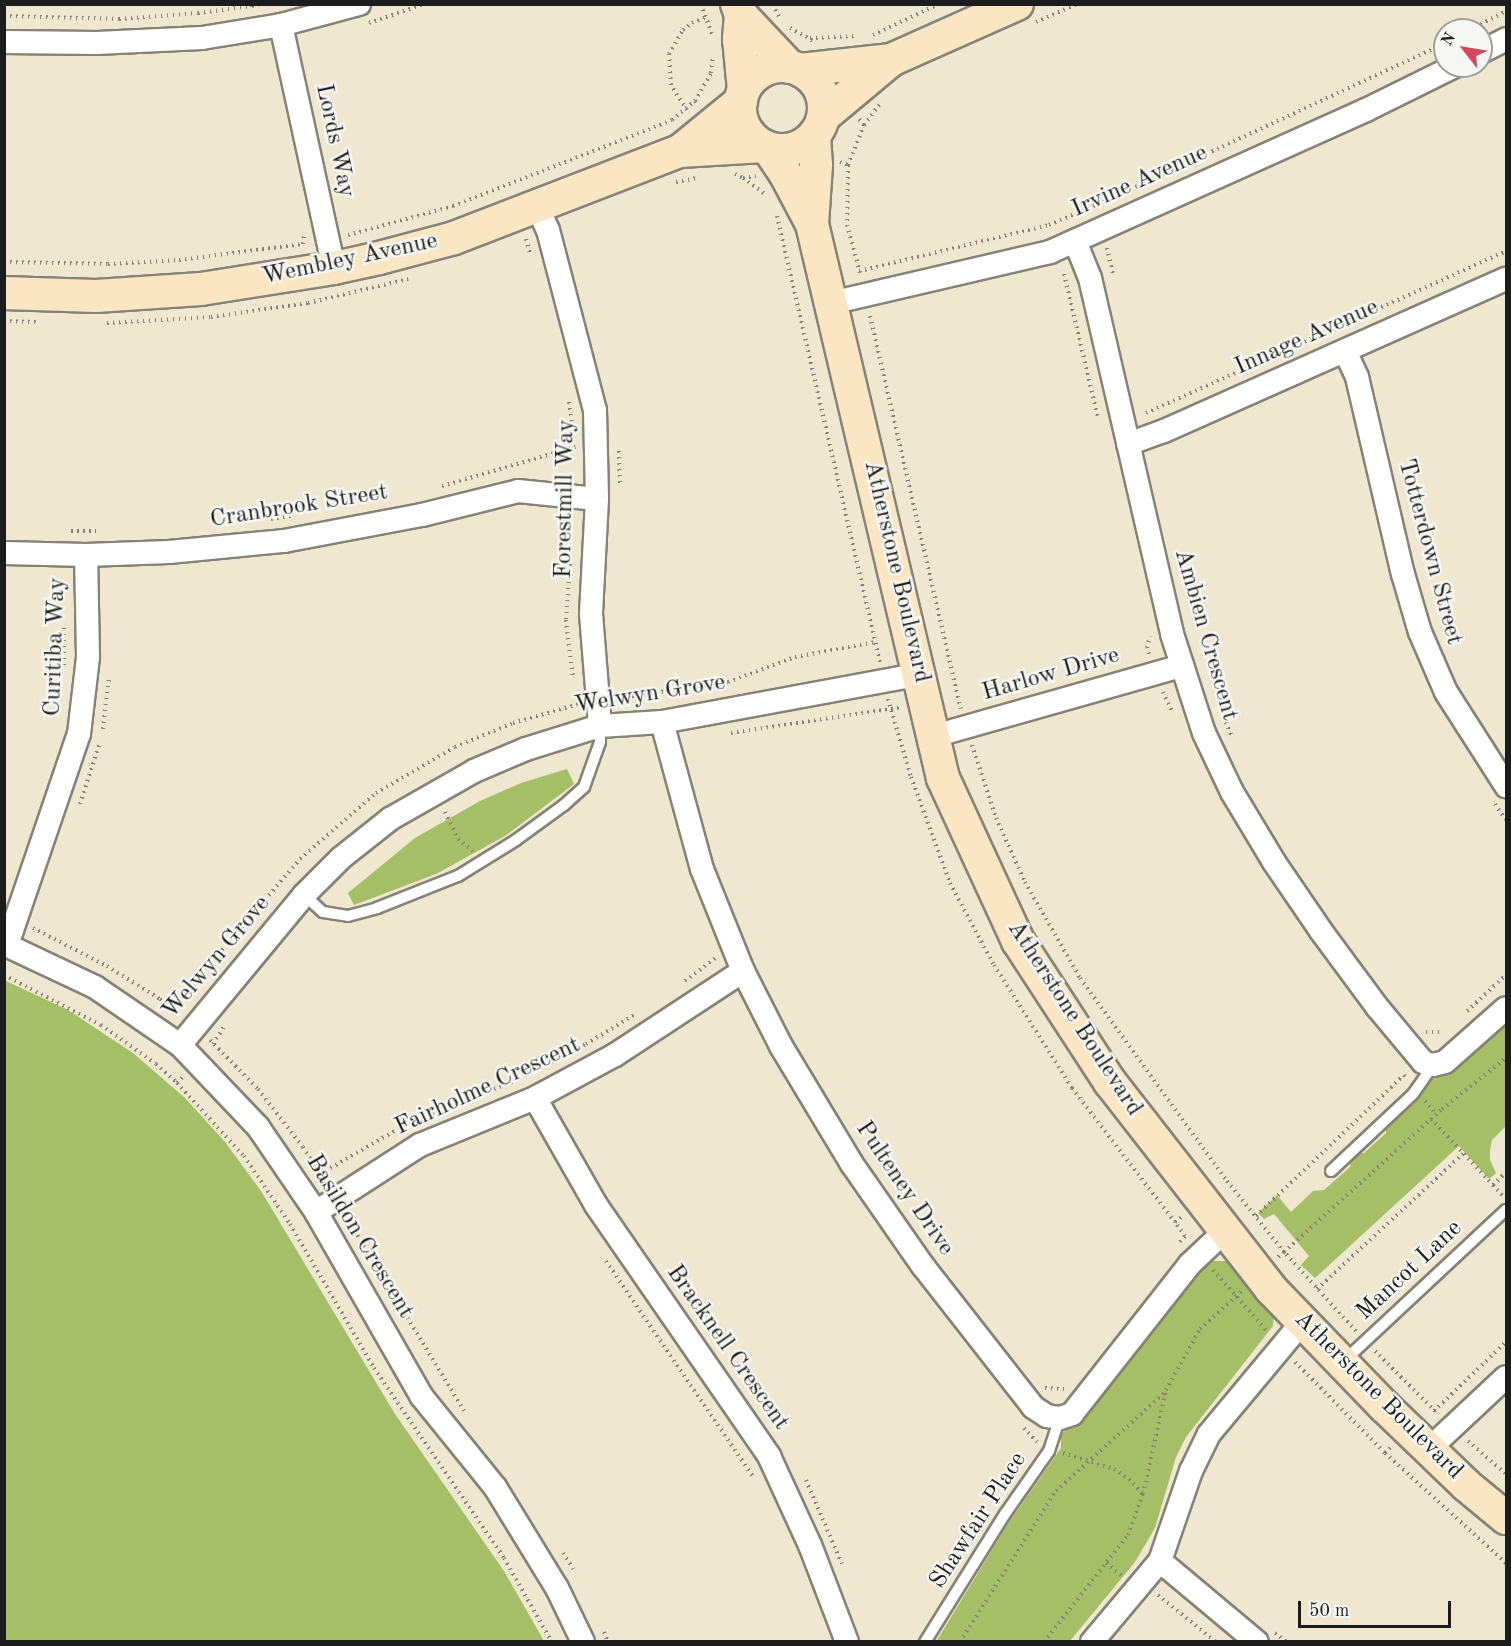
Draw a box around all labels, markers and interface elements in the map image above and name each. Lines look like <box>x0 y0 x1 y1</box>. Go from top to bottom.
north arrow <box>1433 18 1493 78</box>
text: N <box>1439 30 1459 49</box>
street label: Lords Way <box>308 82 360 200</box>
street label: Irvine Avenue <box>1068 139 1212 225</box>
street label: Wembley Avenue <box>260 227 440 293</box>
street label: Innage Avenue <box>1231 293 1383 383</box>
street label: Forestmill Way <box>550 419 582 579</box>
street label: Totterdown Street <box>1390 456 1468 648</box>
street label: Atherstone Boulevard <box>856 458 936 686</box>
street label: Cranbrook Street <box>208 479 390 535</box>
street label: Ambien Crescent <box>1167 546 1243 724</box>
street label: Curitiba Way <box>39 577 73 717</box>
street label: Harlow Drive <box>979 642 1123 708</box>
street label: Welwyn Grove <box>572 669 728 721</box>
street label: Welwyn Grove <box>157 890 277 1026</box>
street label: Atherstone Boulevard <box>1000 916 1148 1122</box>
street label: Fairholme Crescent <box>391 1031 585 1143</box>
street label: Pulteney Drive <box>848 1116 960 1262</box>
street label: Basildon Crescent <box>299 1150 419 1324</box>
street label: Mancot Lane <box>1351 1215 1469 1327</box>
street label: Bracknell Crescent <box>659 1260 795 1436</box>
street label: Atherstone Boulevard <box>1288 1306 1468 1486</box>
street label: Shawfair Place <box>924 1447 1034 1595</box>
scale bar <box>1301 1589 1454 1627</box>
text: 50 m <box>1309 1602 1349 1620</box>

